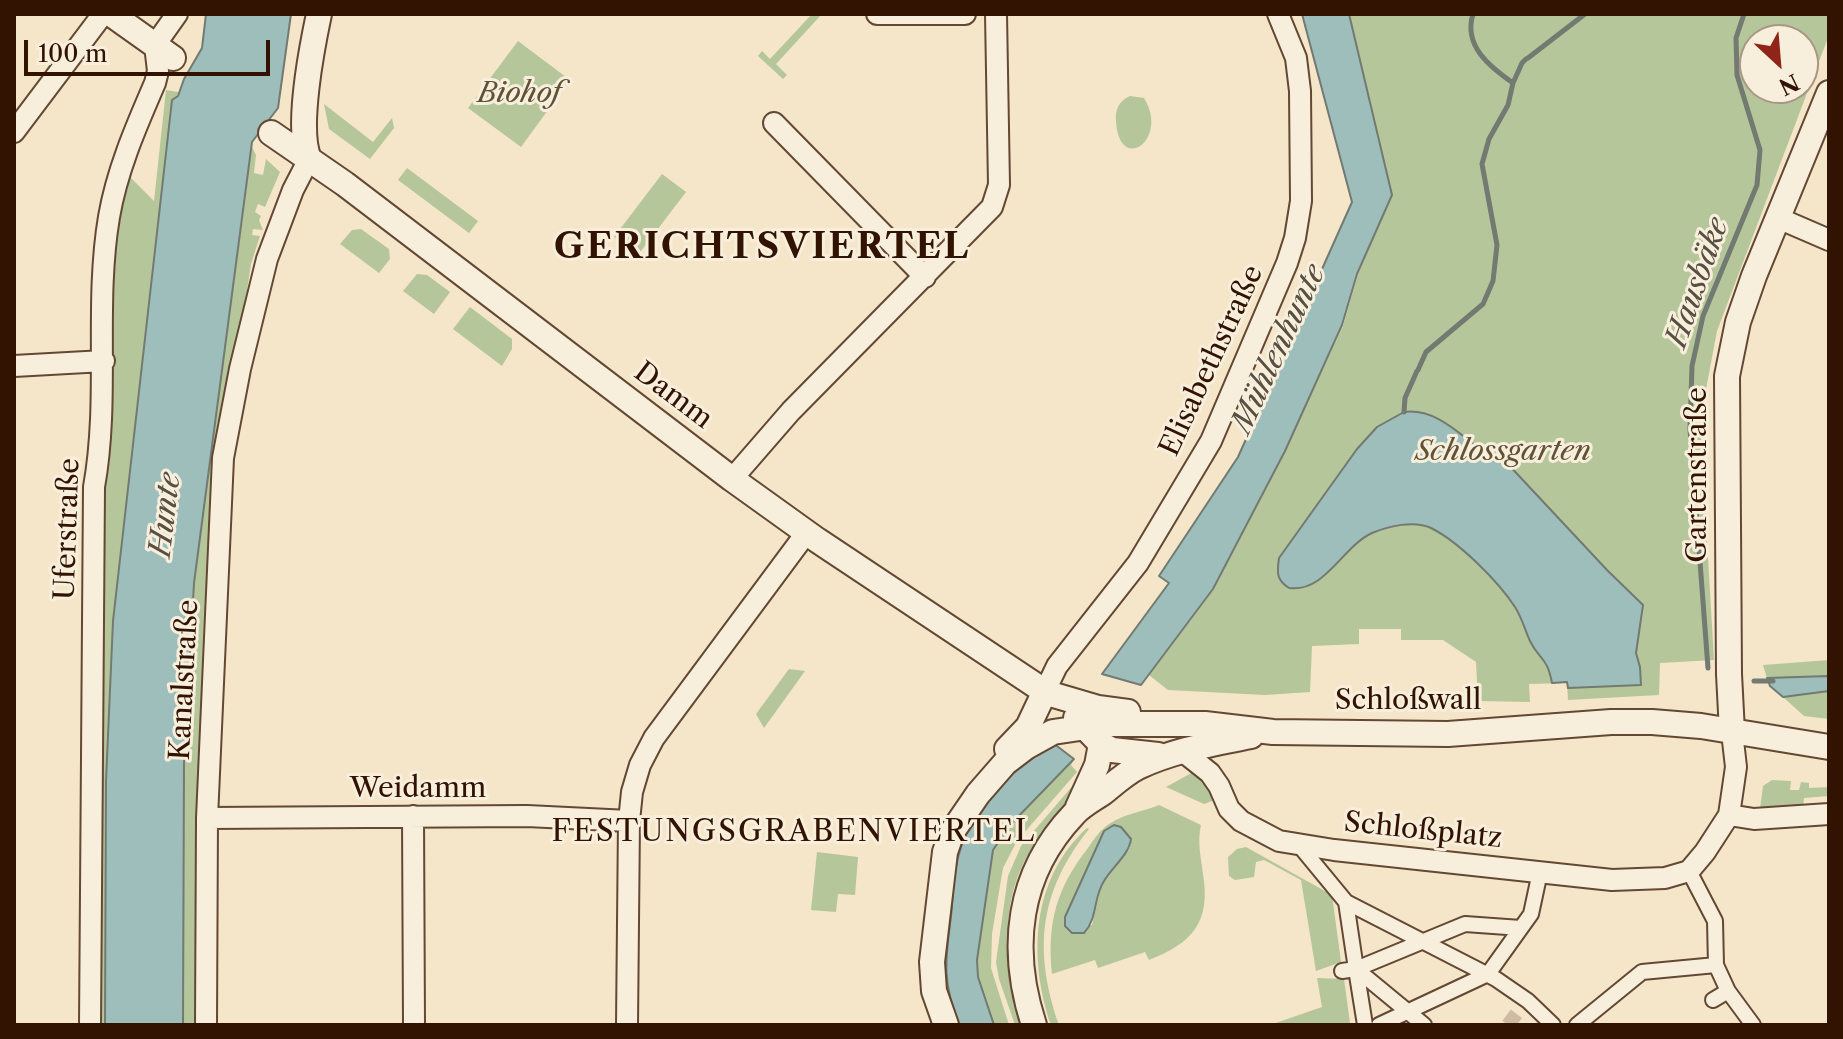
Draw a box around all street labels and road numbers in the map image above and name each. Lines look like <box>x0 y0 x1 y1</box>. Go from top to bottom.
street label: Elisabethstraße <box>1153 260 1271 462</box>
street label: Damm <box>627 356 719 436</box>
street label: Gartenstraße <box>1681 387 1715 563</box>
street label: Uferstraße <box>49 458 87 600</box>
street label: Kanalstraße <box>164 599 206 761</box>
street label: Schloßwall <box>1335 684 1481 718</box>
street label: Weidamm <box>350 772 486 806</box>
street label: Schloßplatz <box>1342 806 1504 856</box>

